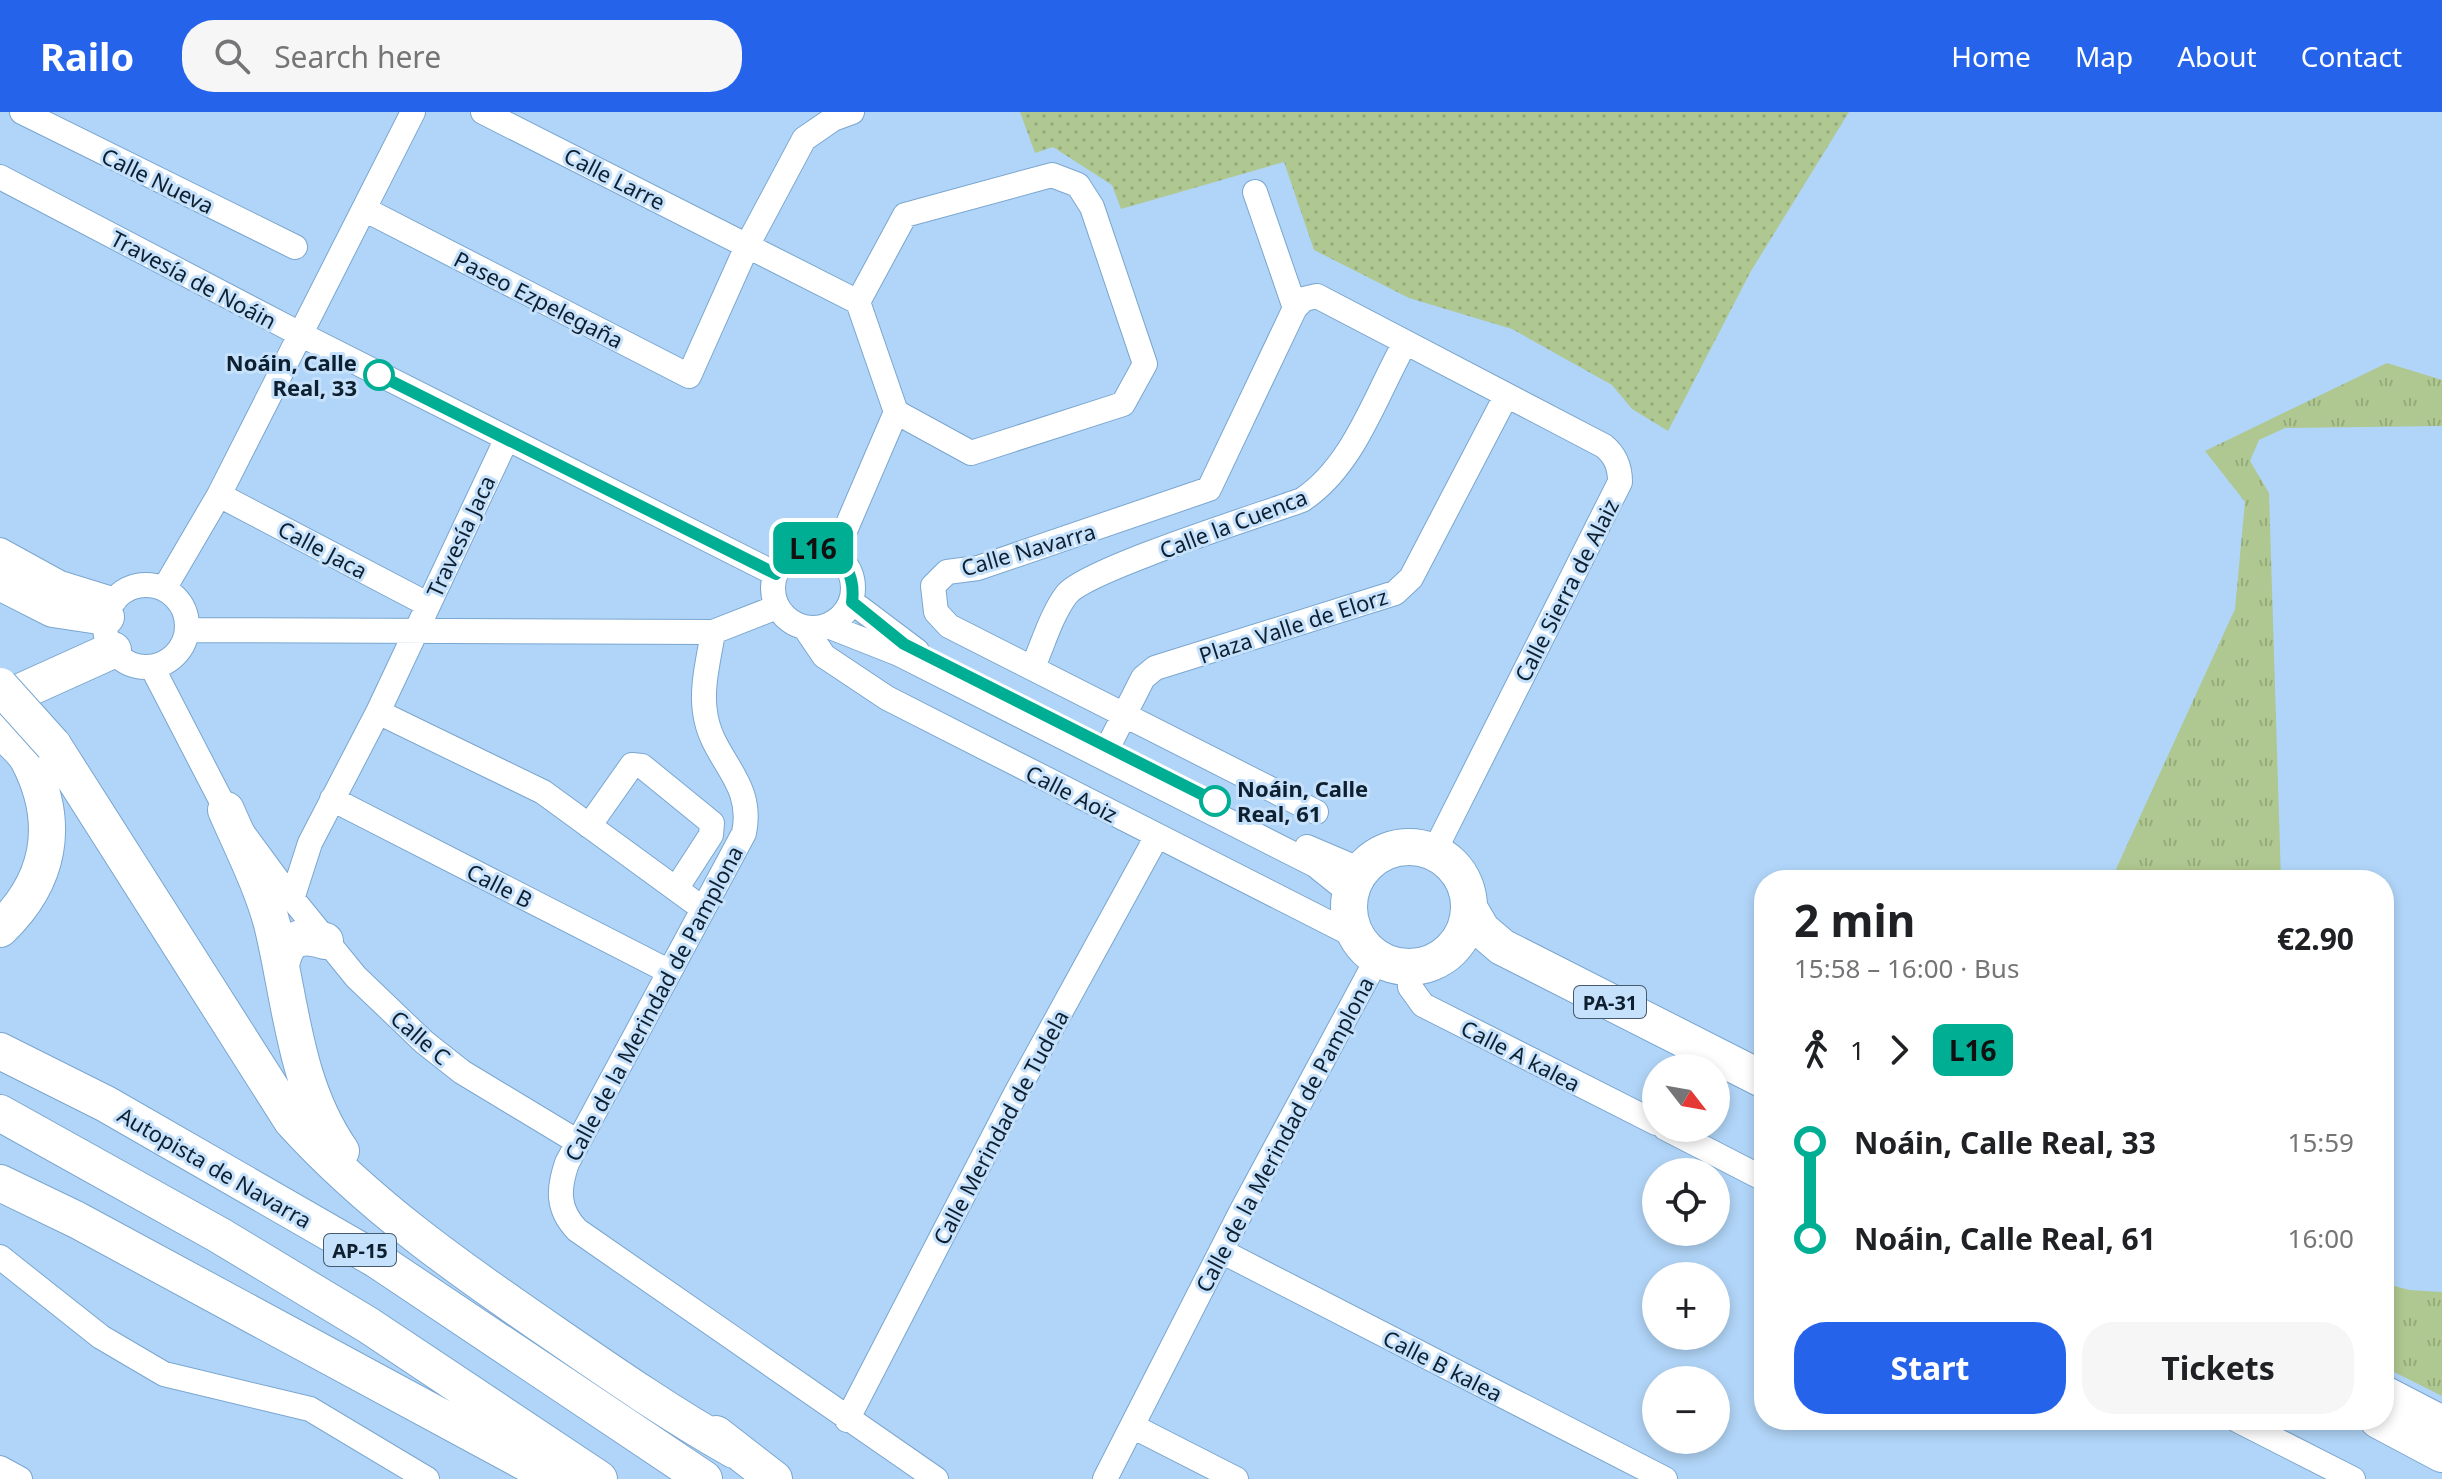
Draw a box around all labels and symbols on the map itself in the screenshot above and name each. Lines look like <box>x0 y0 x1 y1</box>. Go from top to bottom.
street label: Calle Nueva <box>97 140 219 220</box>
street label: Calle Larre <box>559 140 671 216</box>
street label: Travesía de Noáin <box>106 223 282 335</box>
street label: Paseo Ezpelegaña <box>449 243 629 355</box>
place label: Noáin, Calle Real, 33 <box>226 347 357 402</box>
marker: Noáin, Calle Real, 33 <box>364 360 394 390</box>
street label: Travesía Jaca <box>419 470 501 602</box>
street label: Calle la Cuenca <box>1155 481 1311 565</box>
street label: Calle Sierra de Alaiz <box>1507 493 1625 687</box>
street label: Calle Jaca <box>273 513 373 585</box>
street label: Calle Navarra <box>957 516 1099 582</box>
line badge: L16 <box>767 522 859 574</box>
street label: Plaza Valle de Elorz <box>1195 580 1391 670</box>
street label: Calle Aoiz <box>1021 757 1123 829</box>
place label: Noáin, Calle Real, 61 <box>1237 773 1368 828</box>
marker: Noáin, Calle Real, 61 <box>1200 786 1230 816</box>
street label: Calle de la Merindad de Pamplona <box>557 840 749 1166</box>
street label: Calle B <box>462 856 538 914</box>
street label: Calle de la Merindad de Pamplona <box>1188 971 1380 1297</box>
road number: PA-31 <box>1574 986 1646 1018</box>
street label: Calle C <box>385 1003 457 1071</box>
street label: Calle Merindad de Tudela <box>925 1004 1075 1250</box>
street label: Calle A kalea <box>1456 1012 1586 1098</box>
north arrow <box>1642 1054 1730 1142</box>
street label: Autopista de Navarra <box>113 1099 317 1235</box>
road number: AP-15 <box>324 1234 396 1266</box>
street label: Calle B kalea <box>1378 1322 1508 1408</box>

